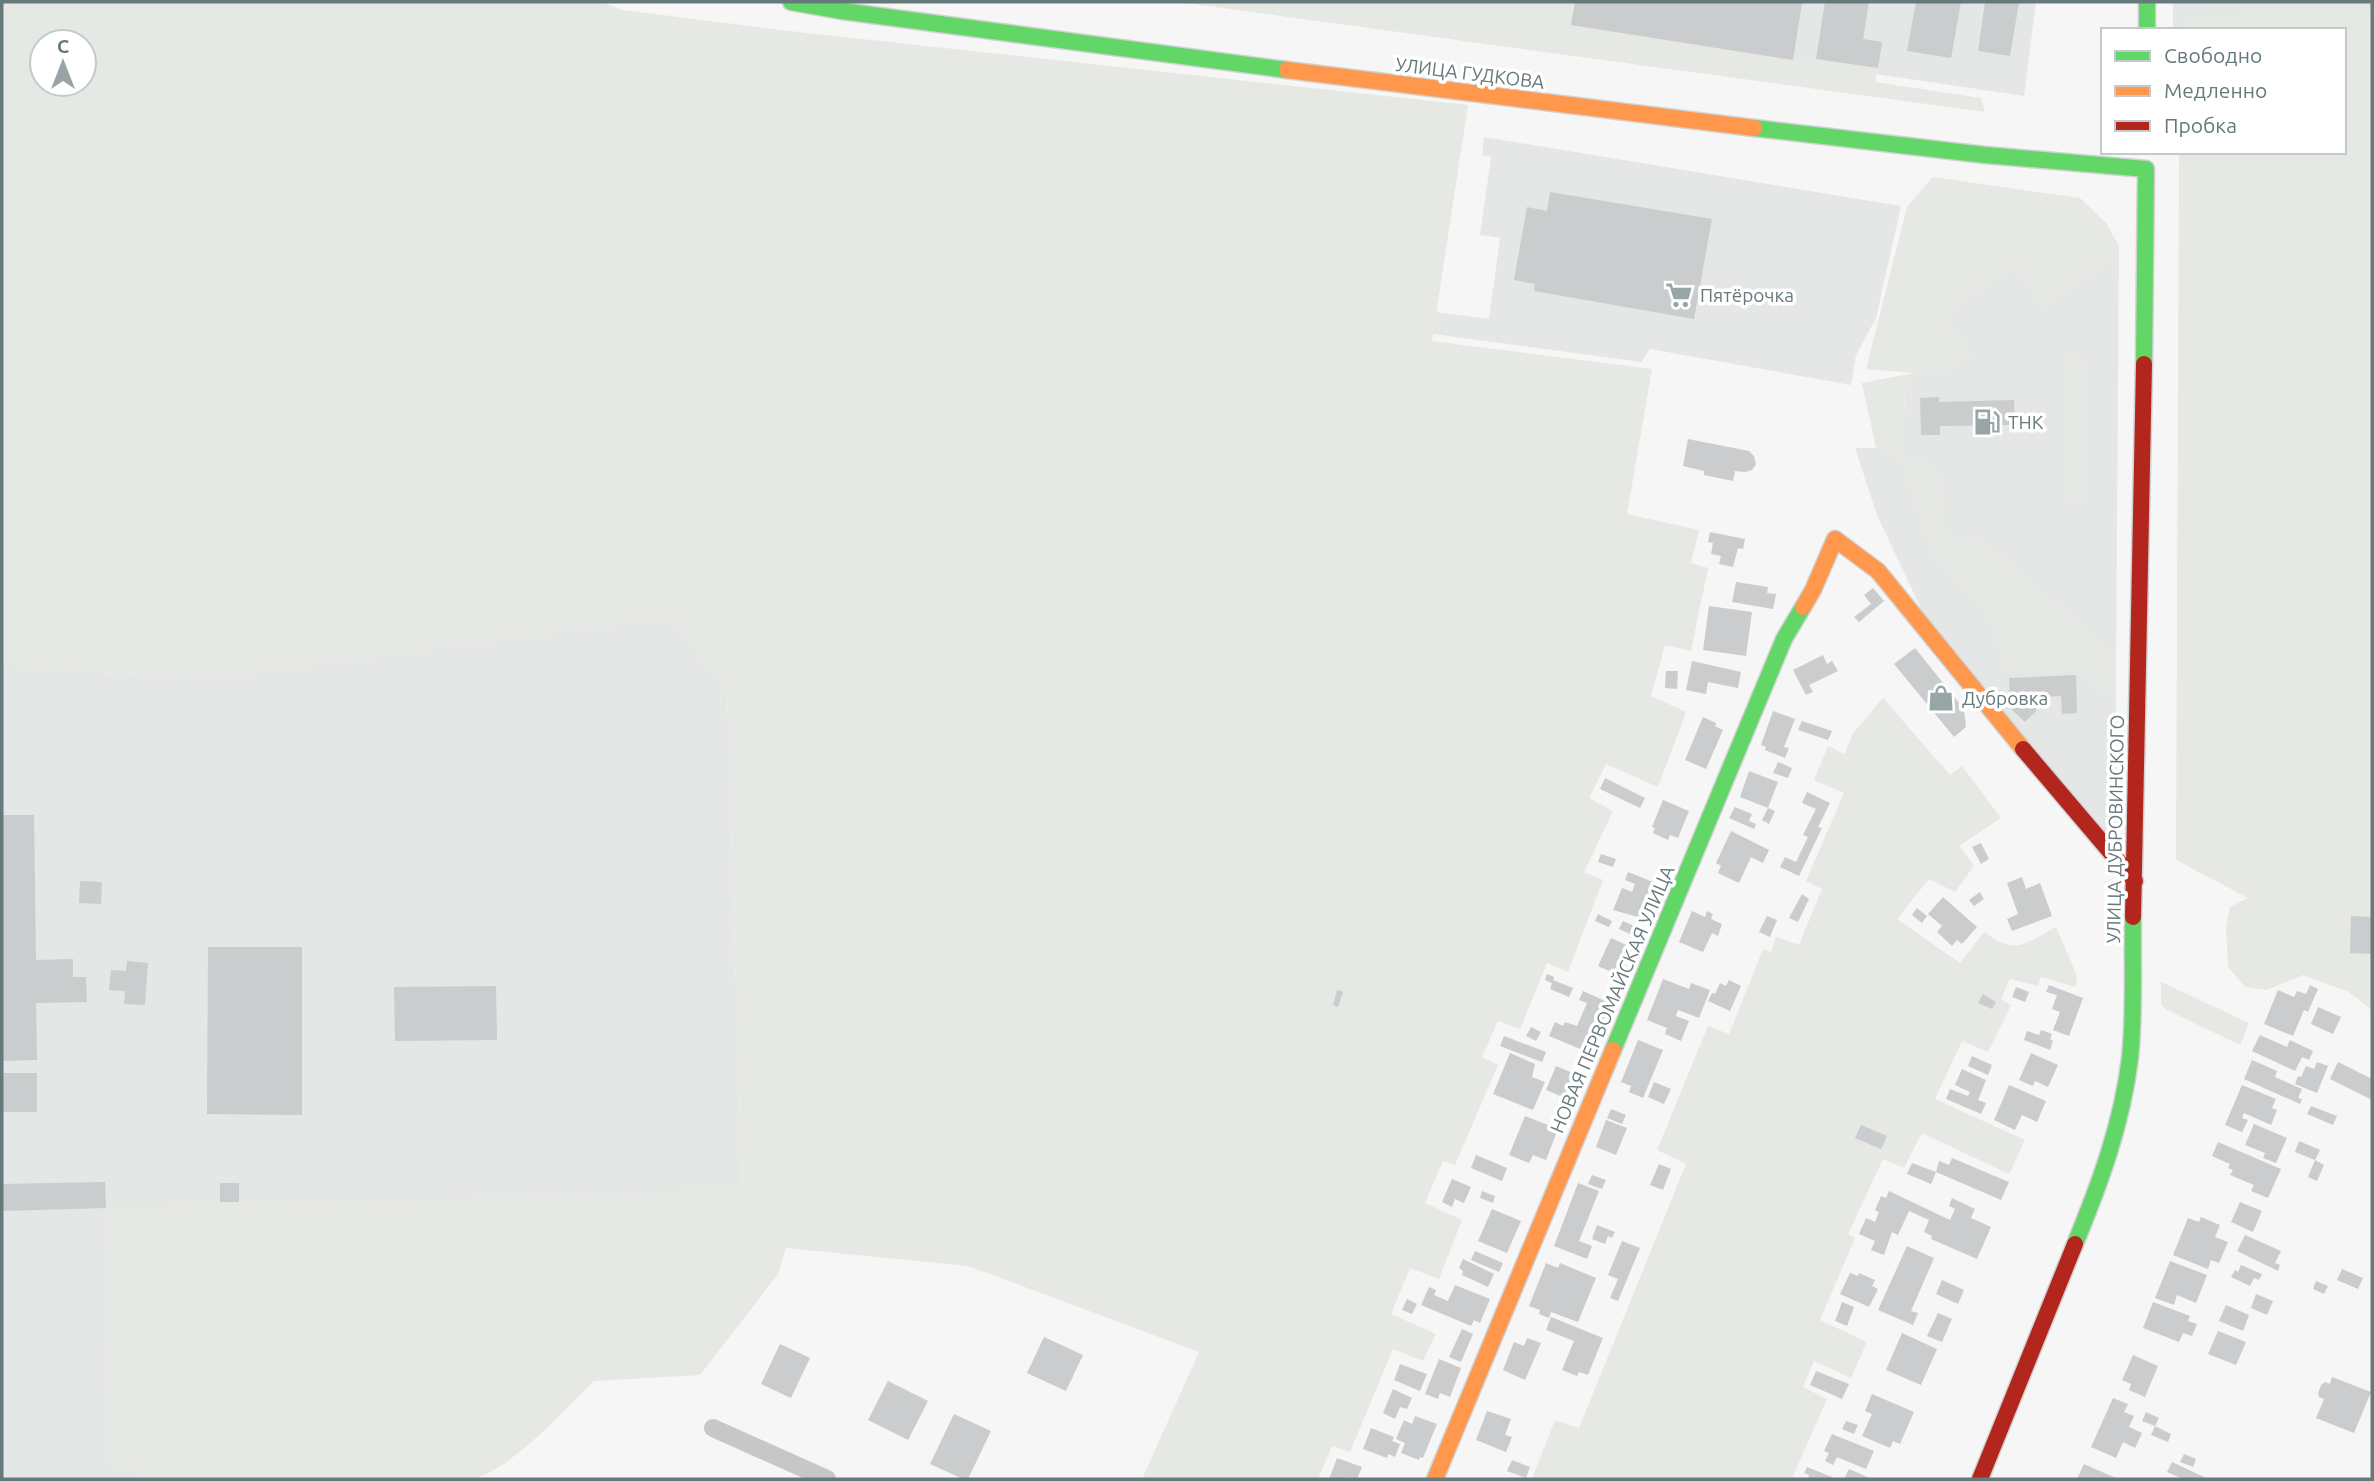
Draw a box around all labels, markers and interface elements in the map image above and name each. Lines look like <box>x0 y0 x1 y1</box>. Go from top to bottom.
north arrow <box>28 28 98 98</box>
legend <box>2101 28 2346 154</box>
text: С <box>57 35 69 57</box>
text: Свободно <box>2164 43 2262 67</box>
street label: УЛИЦА ГУДКОВА <box>1394 53 1546 93</box>
text: Медленно <box>2164 78 2267 102</box>
text: Пробка <box>2164 113 2237 137</box>
supermarket icon: Пятёрочка <box>1664 280 1694 310</box>
place label: Пятёрочка <box>1700 284 1794 306</box>
fuel station icon: ТНК <box>1972 407 2002 437</box>
place label: ТНК <box>2008 411 2044 433</box>
shop icon: Дубровка <box>1926 683 1956 713</box>
place label: Дубровка <box>1962 687 2048 709</box>
street label: УЛИЦА ДУБРОВИНСКОГО <box>2102 714 2128 944</box>
street label: НОВАЯ ПЕРВОМАЙСКАЯ УЛИЦА <box>1546 861 1679 1136</box>

